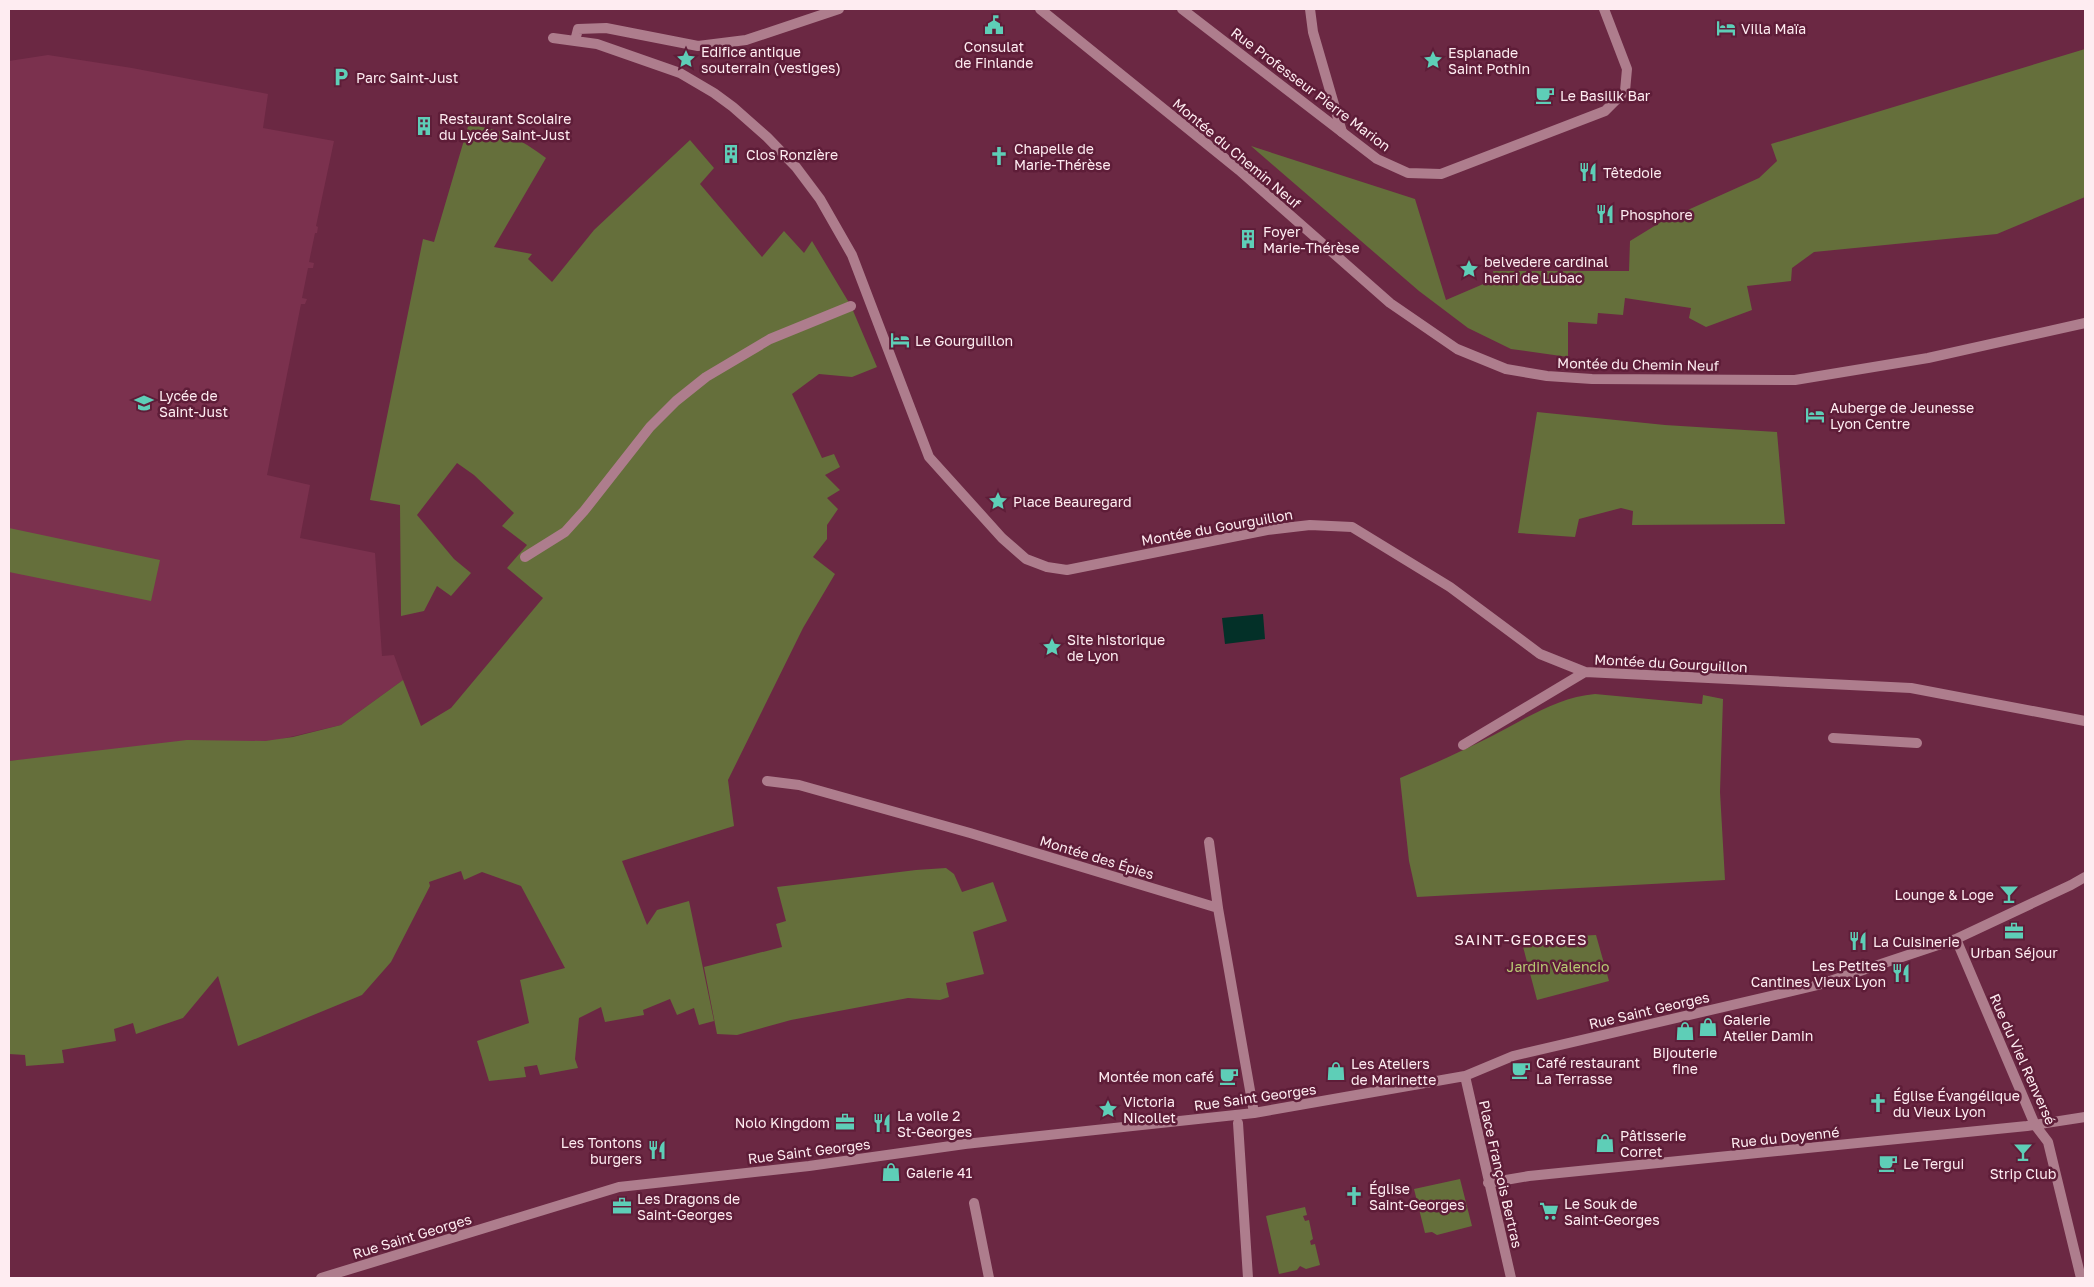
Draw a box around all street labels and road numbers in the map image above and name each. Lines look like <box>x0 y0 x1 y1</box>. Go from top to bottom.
street label: Rue Professeur Pierre Marion <box>1228 23 1394 155</box>
street label: Montée du Chemin Neuf <box>1170 95 1304 211</box>
street label: Montée du Chemin Neuf <box>1557 354 1719 374</box>
street label: Montée du Gourguillon <box>1140 505 1294 549</box>
street label: Montée du Gourguillon <box>1594 650 1748 676</box>
street label: Montée des Épies <box>1038 832 1156 882</box>
street label: Rue Saint Georges <box>1587 988 1711 1032</box>
street label: Rue du Viel Renversé <box>1986 991 2060 1127</box>
street label: Rue Saint Georges <box>1193 1080 1317 1114</box>
street label: Place François Bertras <box>1476 1098 1526 1250</box>
street label: Rue du Doyenné <box>1730 1123 1840 1151</box>
street label: Rue Saint Georges <box>747 1135 871 1167</box>
street label: Rue Saint Georges <box>351 1210 473 1262</box>

